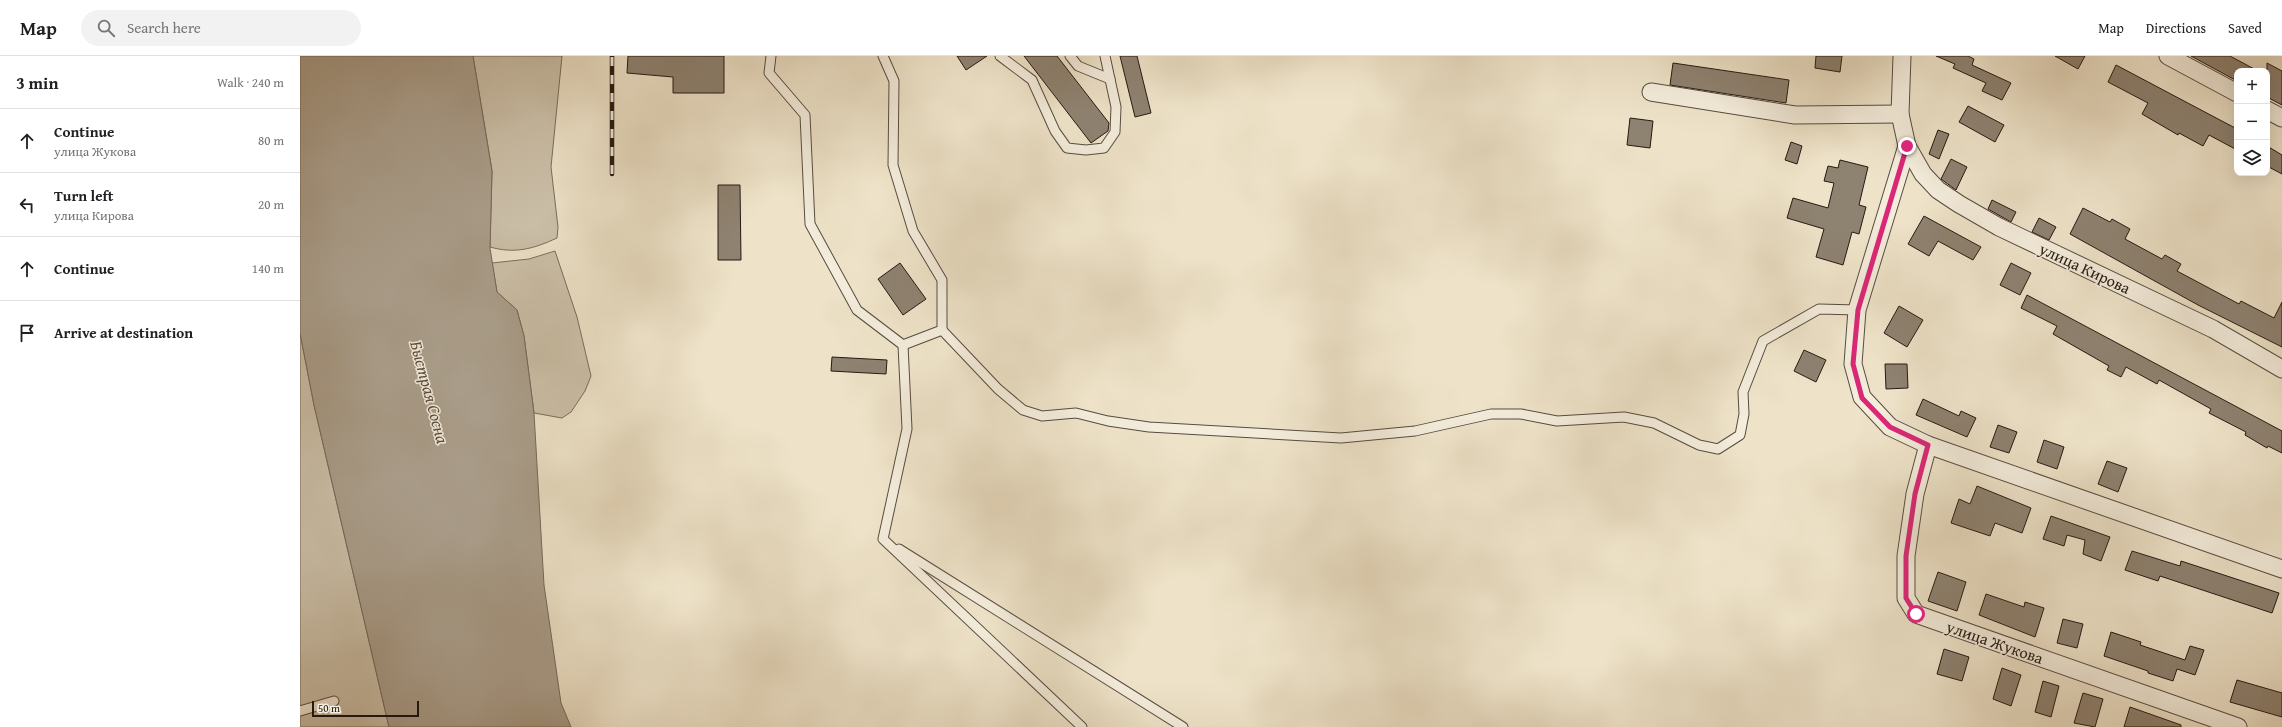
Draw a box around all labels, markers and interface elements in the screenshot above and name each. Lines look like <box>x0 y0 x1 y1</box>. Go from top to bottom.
search box <box>81 10 361 46</box>
text: Map <box>20 14 57 42</box>
icon: search <box>95 17 117 39</box>
text: Search here <box>127 17 201 38</box>
text: Map <box>2098 18 2124 38</box>
text: Directions <box>2146 18 2206 38</box>
text: Saved <box>2228 18 2262 38</box>
map controls <box>2234 68 2270 176</box>
button: + <box>2234 68 2270 104</box>
text: 3 min <box>16 70 58 95</box>
text: Walk · 240 m <box>217 73 284 92</box>
button: − <box>2234 104 2270 140</box>
text: Continue <box>54 121 115 142</box>
icon: ahead <box>16 130 38 152</box>
text: 80 m <box>258 131 284 150</box>
route end <box>1898 137 1916 155</box>
button: layers <box>2234 140 2270 176</box>
text: улица Жукова <box>54 142 136 161</box>
text: Turn left <box>54 185 113 206</box>
icon: left <box>16 194 38 216</box>
text: 20 m <box>258 195 284 214</box>
text: улица Кирова <box>54 206 134 225</box>
street label: улица Кирова <box>2034 236 2135 300</box>
icon: ahead <box>16 258 38 280</box>
text: Continue <box>54 258 115 279</box>
text: 140 m <box>252 259 284 278</box>
icon: arrive <box>16 322 38 344</box>
text: Arrive at destination <box>54 322 193 343</box>
water label: Быстрая Сосна <box>404 338 456 446</box>
route start <box>1907 605 1925 623</box>
street label: улица Жукова <box>1942 614 2047 670</box>
scale bar <box>312 699 419 718</box>
text: 50 m <box>318 700 340 716</box>

